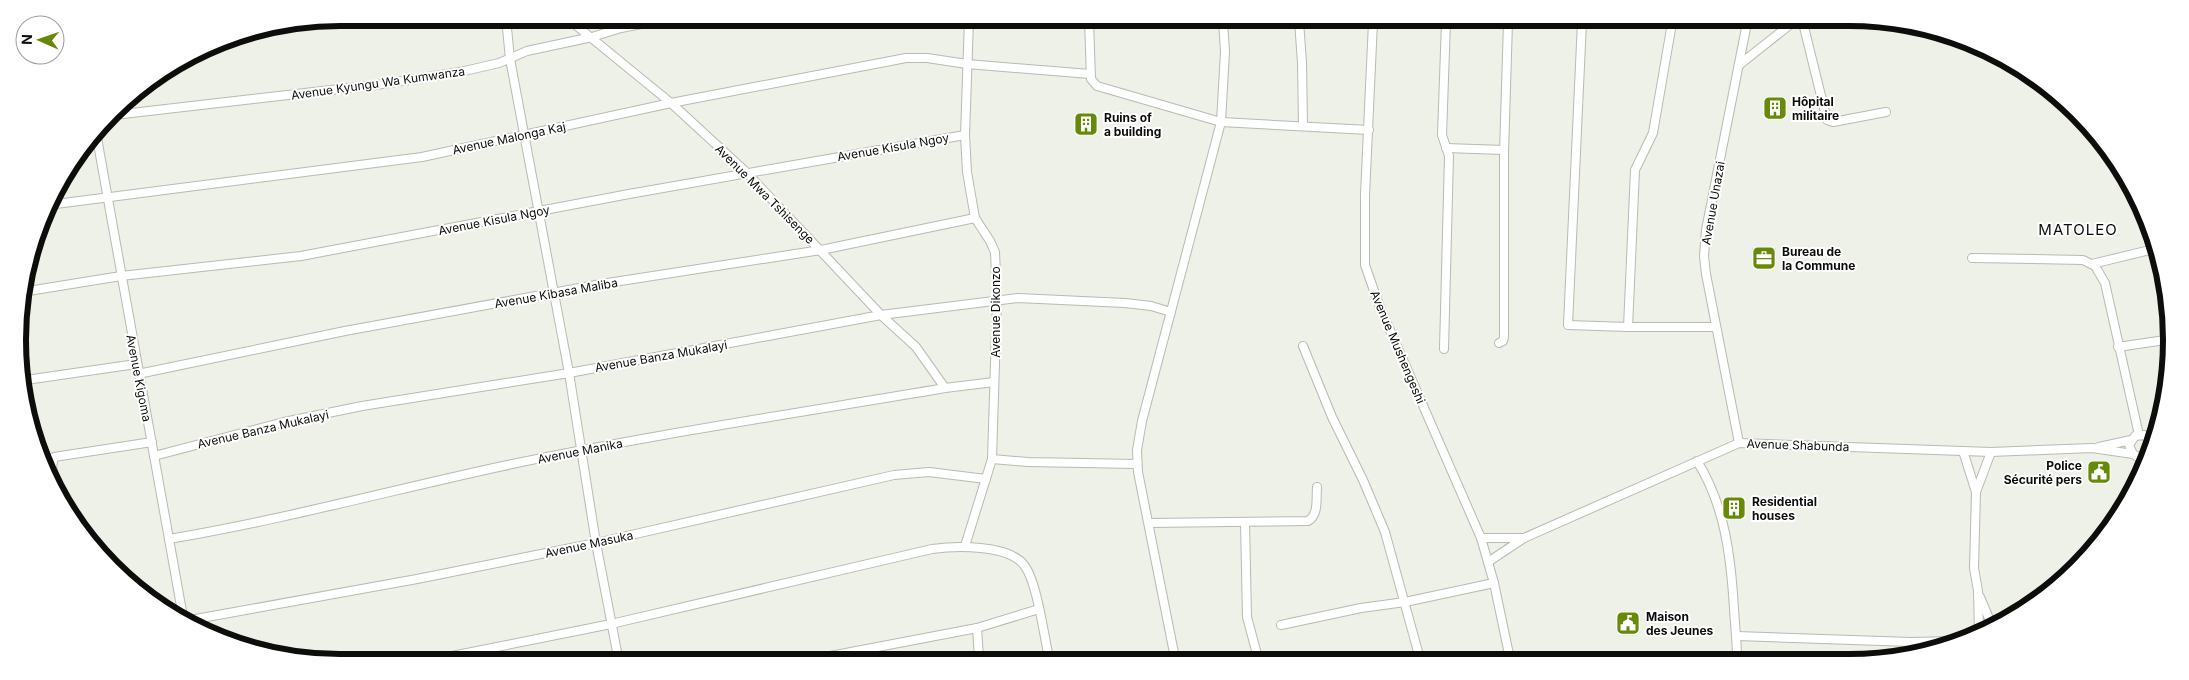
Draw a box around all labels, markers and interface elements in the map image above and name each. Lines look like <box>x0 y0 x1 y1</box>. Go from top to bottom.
north arrow <box>15 15 65 65</box>
text: N <box>18 34 35 45</box>
street label: Avenue Kyungu Wa Kumwanza <box>290 63 466 103</box>
place label: Hôpital militaire <box>1792 94 1839 123</box>
building icon: Hôpital militaire <box>1762 95 1788 121</box>
place label: Ruins of a building <box>1104 110 1161 139</box>
building icon: Ruins of a building <box>1073 111 1099 137</box>
street label: Avenue Malonga Kaj <box>451 119 567 157</box>
street label: Avenue Kisula Ngoy <box>836 130 950 164</box>
street label: Avenue Mwa Tshisenge <box>712 141 818 247</box>
street label: Avenue Unazai <box>1698 160 1728 246</box>
street label: Avenue Kisula Ngoy <box>437 202 551 238</box>
district label: MATOLEO <box>2038 220 2118 239</box>
place label: Bureau de la Commune <box>1782 244 1855 273</box>
office icon: Bureau de la Commune <box>1751 245 1777 271</box>
street label: Avenue Dikonzo <box>988 266 1003 358</box>
street label: Avenue Kibasa Maliba <box>493 275 619 311</box>
street label: Avenue Mushengeshi <box>1367 288 1429 406</box>
street label: Avenue Kigoma <box>123 333 155 423</box>
street label: Avenue Banza Mukalayi <box>594 337 729 375</box>
street label: Avenue Banza Mukalayi <box>196 407 330 451</box>
street label: Avenue Manika <box>536 435 624 467</box>
street label: Avenue Shabunda <box>1746 436 1850 454</box>
place label: Police Sécurité pers <box>2004 458 2082 487</box>
public building icon: Police Sécurité pers <box>2086 459 2112 485</box>
place label: Residential houses <box>1752 494 1817 523</box>
building icon: Residential houses <box>1721 495 1747 521</box>
street label: Avenue Masuka <box>543 527 635 561</box>
place label: Maison des Jeunes <box>1646 609 1714 638</box>
public building icon: Maison des Jeunes <box>1615 610 1641 636</box>

